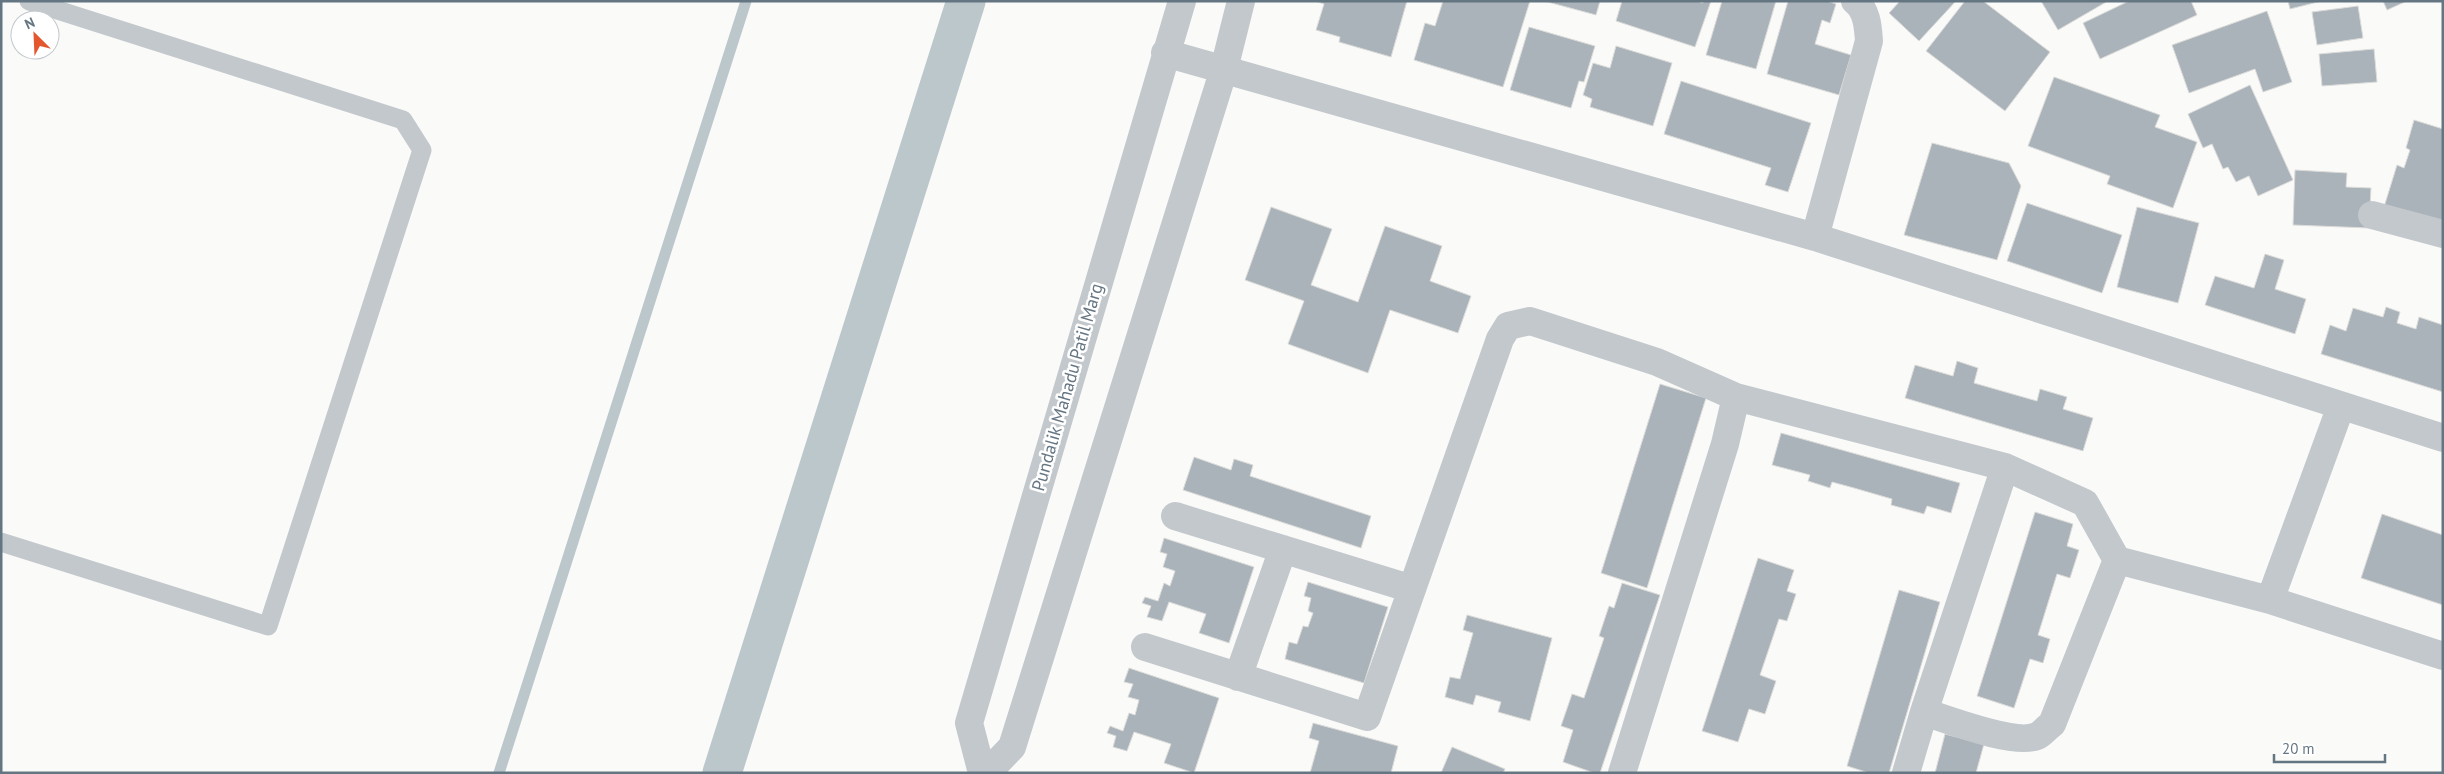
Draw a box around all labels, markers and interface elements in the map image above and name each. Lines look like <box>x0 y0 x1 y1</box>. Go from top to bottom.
north arrow <box>10 10 60 60</box>
text: N <box>22 13 38 33</box>
street label: Pundalik Mahadu Patil Marg <box>1026 280 1108 494</box>
scale bar <box>2274 732 2385 764</box>
text: 20 m <box>2282 739 2315 758</box>

